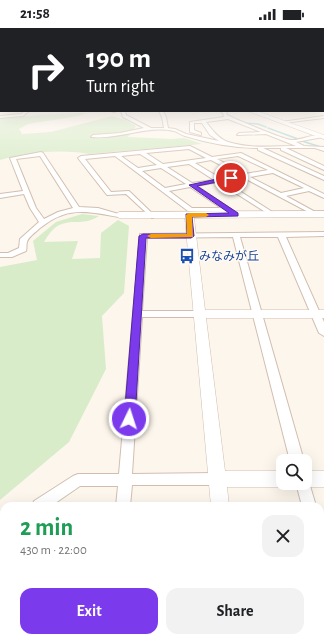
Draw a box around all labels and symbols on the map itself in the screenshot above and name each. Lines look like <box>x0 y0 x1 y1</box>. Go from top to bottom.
pin <box>214 161 248 195</box>
bus stop icon: みなみが丘 <box>178 247 196 265</box>
place label: みなみが丘 <box>199 249 259 262</box>
position arrow <box>108 398 150 440</box>

